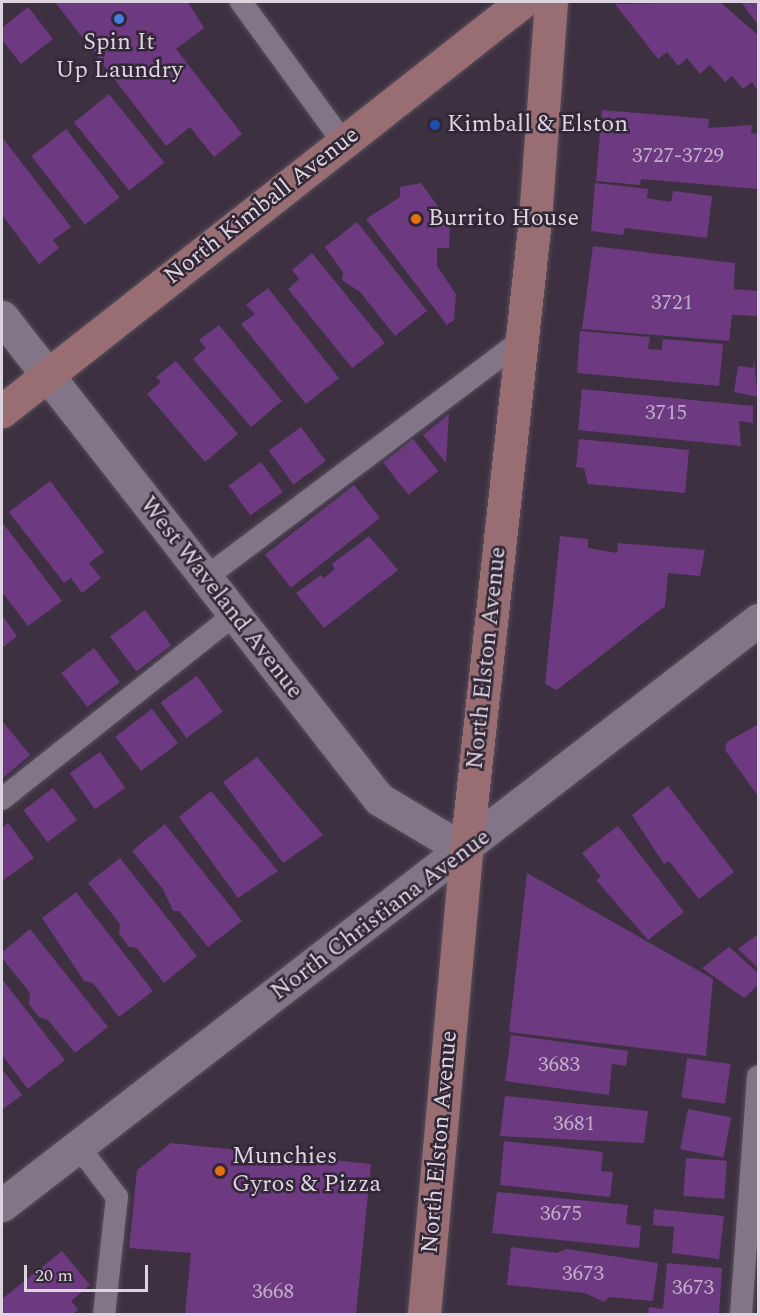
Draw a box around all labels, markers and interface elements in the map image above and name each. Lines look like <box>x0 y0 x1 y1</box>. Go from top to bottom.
marker: Spin It Up Laundry <box>112 12 126 26</box>
place label: Spin It Up Laundry <box>55 29 183 85</box>
place label: Kimball & Elston <box>447 111 628 139</box>
marker: Kimball & Elston <box>428 118 442 132</box>
street label: North Kimball Avenue <box>159 121 365 291</box>
house number: 3727-3729 <box>632 143 724 169</box>
place label: Burrito House <box>428 205 579 233</box>
marker: Burrito House <box>409 212 423 226</box>
house number: 3721 <box>651 290 693 316</box>
house number: 3715 <box>645 400 687 426</box>
street label: West Waveland Avenue <box>133 491 309 705</box>
street label: North Elston Avenue <box>461 545 513 771</box>
street label: North Christiana Avenue <box>266 823 496 1007</box>
street label: North Elston Avenue <box>416 1029 464 1255</box>
house number: 3683 <box>538 1052 580 1078</box>
house number: 3681 <box>553 1111 595 1137</box>
place label: Munchies Gyros & Pizza <box>232 1143 381 1199</box>
marker: Munchies Gyros & Pizza <box>213 1164 227 1178</box>
house number: 3675 <box>540 1201 582 1227</box>
scale bar <box>27 1253 152 1291</box>
house number: 3673 <box>562 1261 604 1287</box>
text: 20 m <box>35 1262 73 1289</box>
house number: 3673 <box>672 1275 714 1301</box>
house number: 3668 <box>252 1279 294 1305</box>

